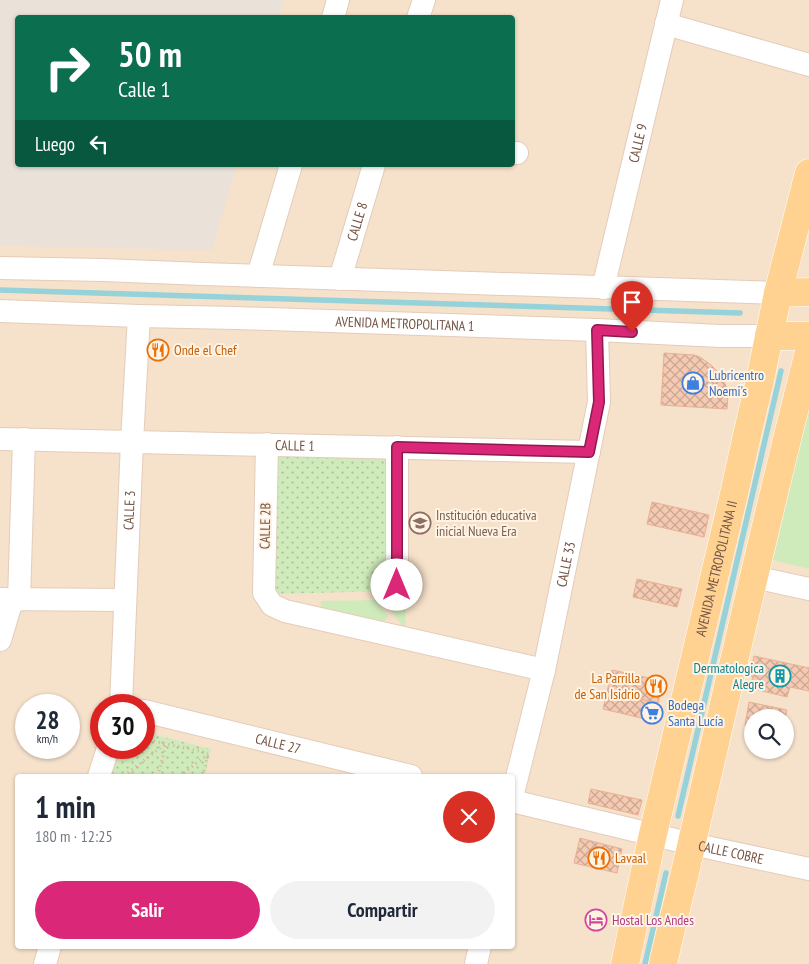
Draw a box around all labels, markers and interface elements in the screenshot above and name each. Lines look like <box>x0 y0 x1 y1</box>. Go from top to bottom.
text: 50 m <box>118 31 182 77</box>
icon: right <box>35 35 100 100</box>
text: Calle 1 <box>118 75 171 103</box>
street label: CALLE 9 <box>624 122 651 164</box>
icon: left <box>85 130 113 158</box>
text: Luego <box>35 132 75 156</box>
street label: CALLE 8 <box>343 200 371 243</box>
pin <box>611 281 653 332</box>
icon: arrive <box>618 288 646 316</box>
street label: AVENIDA METROPOLITANA 1 <box>335 312 474 335</box>
restaurant icon: Onde el Chef <box>146 338 170 362</box>
place label: Onde el Chef <box>174 341 237 359</box>
place label: Lubricentro Noemi's <box>709 366 764 400</box>
shop icon: Lubricentro Noemi's <box>681 371 705 395</box>
street label: CALLE 1 <box>275 436 315 455</box>
street label: CALLE 3 <box>119 490 139 530</box>
street label: AVENIDA METROPOLITANA II <box>691 499 741 638</box>
street label: CALLE 2B <box>256 503 274 549</box>
place label: Institución educativa inicial Nueva Era <box>436 506 537 540</box>
school or university icon: Institución educativa inicial Nueva Era <box>408 511 432 535</box>
street label: CALLE 33 <box>552 540 579 588</box>
position arrow <box>370 558 422 610</box>
place label: Dermatologica Alegre <box>694 659 764 693</box>
building icon: Dermatologica Alegre <box>768 664 792 688</box>
place label: La Parrilla de San Isidrio <box>574 669 640 703</box>
restaurant icon: La Parrilla de San Isidrio <box>644 674 668 698</box>
speed limit sign: 30 <box>90 694 155 759</box>
place label: Bodega Santa Lucía <box>668 696 723 730</box>
supermarket icon: Bodega Santa Lucía <box>640 701 664 725</box>
text: 28 <box>36 704 59 736</box>
map controls <box>744 709 794 759</box>
button: search <box>744 709 794 759</box>
street label: CALLE 27 <box>254 729 303 758</box>
text: km/h <box>37 731 58 746</box>
text: 1 min <box>35 787 96 826</box>
button: close <box>443 791 495 843</box>
text: 180 m · 12:25 <box>35 826 113 846</box>
street label: CALLE COBRE <box>697 837 765 868</box>
restaurant icon: Lavaal <box>587 846 611 870</box>
place label: Lavaal <box>615 849 647 867</box>
button: Salir <box>35 881 260 939</box>
button: Compartir <box>270 881 495 939</box>
hotel icon: Hostal Los Andes <box>584 908 608 932</box>
place label: Hostal Los Andes <box>612 911 694 929</box>

